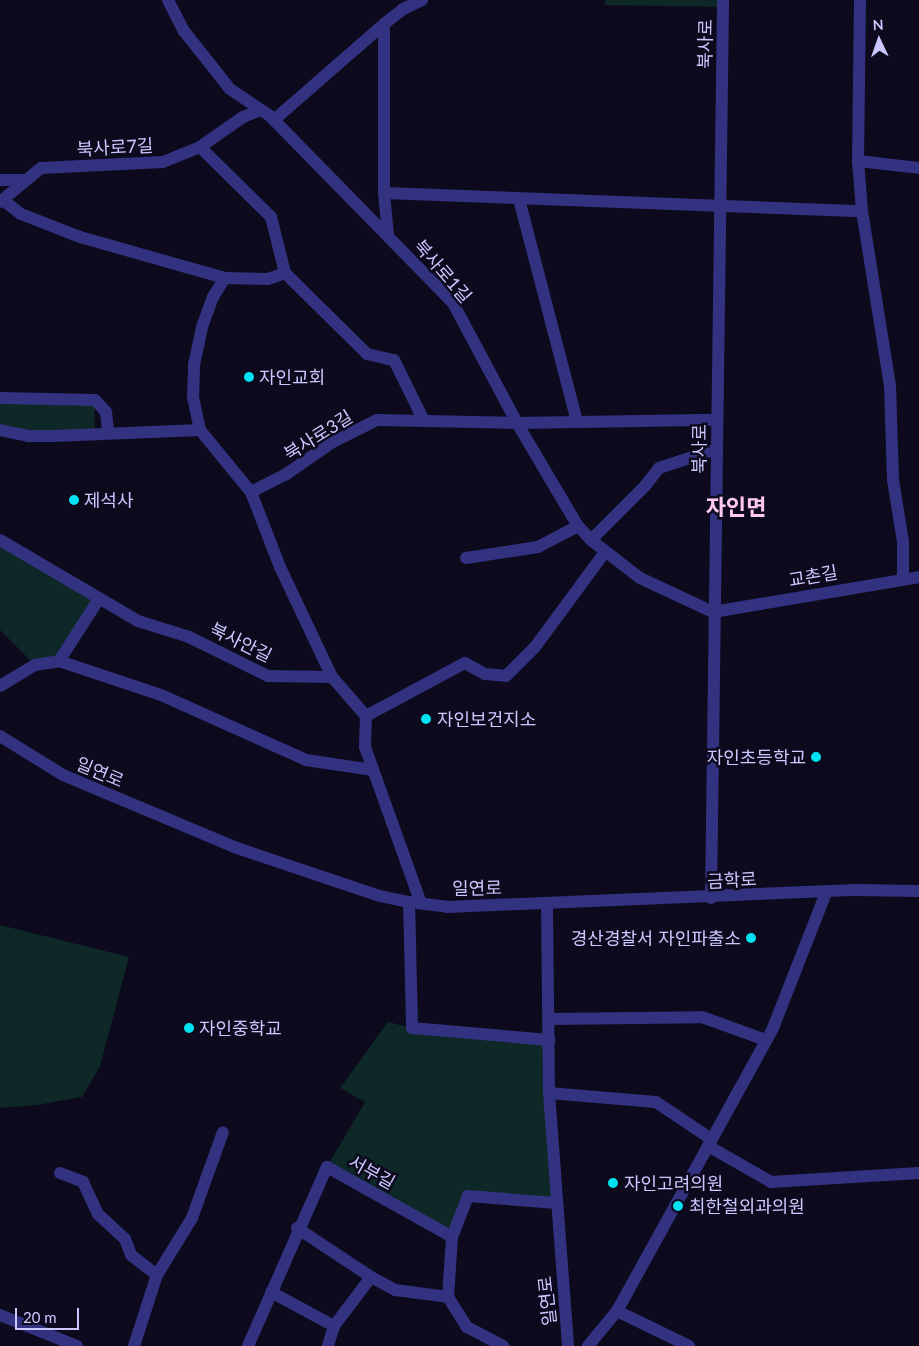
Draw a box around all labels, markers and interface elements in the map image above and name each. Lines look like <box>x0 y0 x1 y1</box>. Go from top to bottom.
north arrow <box>854 15 904 65</box>
text: N <box>872 16 884 33</box>
street label: 북사로 <box>694 19 716 69</box>
street label: 북사로7길 <box>76 134 154 160</box>
street label: 북사로1길 <box>410 235 476 307</box>
place label: 자인교회 <box>259 366 325 388</box>
marker: 자인교회 <box>243 371 255 383</box>
street label: 북사로3길 <box>280 406 356 464</box>
street label: 북사로 <box>688 424 710 474</box>
place label: 제석사 <box>84 489 134 511</box>
marker: 제석사 <box>68 494 80 506</box>
district label: 자인면 <box>706 494 766 520</box>
street label: 교촌길 <box>787 561 839 591</box>
street label: 북사안길 <box>206 618 276 666</box>
place label: 자인보건지소 <box>437 708 536 730</box>
marker: 자인보건지소 <box>419 712 433 726</box>
place label: 자인초등학교 <box>707 746 806 768</box>
marker: 자인초등학교 <box>810 751 822 763</box>
street label: 일연로 <box>73 752 127 792</box>
street label: 금학로 <box>707 868 757 892</box>
street label: 일연로 <box>452 877 502 899</box>
place label: 경산경찰서 자인파출소 <box>571 927 741 949</box>
marker: 경산경찰서 자인파출소 <box>745 932 757 944</box>
place label: 자인중학교 <box>199 1017 282 1039</box>
marker: 자인중학교 <box>183 1022 195 1034</box>
street label: 서부길 <box>345 1151 399 1193</box>
place label: 자인고려의원 <box>624 1172 723 1194</box>
marker: 자인고려의원 <box>606 1176 620 1190</box>
place label: 최한철외과의원 <box>689 1195 805 1217</box>
marker: 최한철외과의원 <box>671 1199 685 1213</box>
street label: 일연로 <box>534 1275 560 1327</box>
scale bar <box>18 1298 81 1330</box>
text: 20 m <box>23 1308 57 1326</box>

